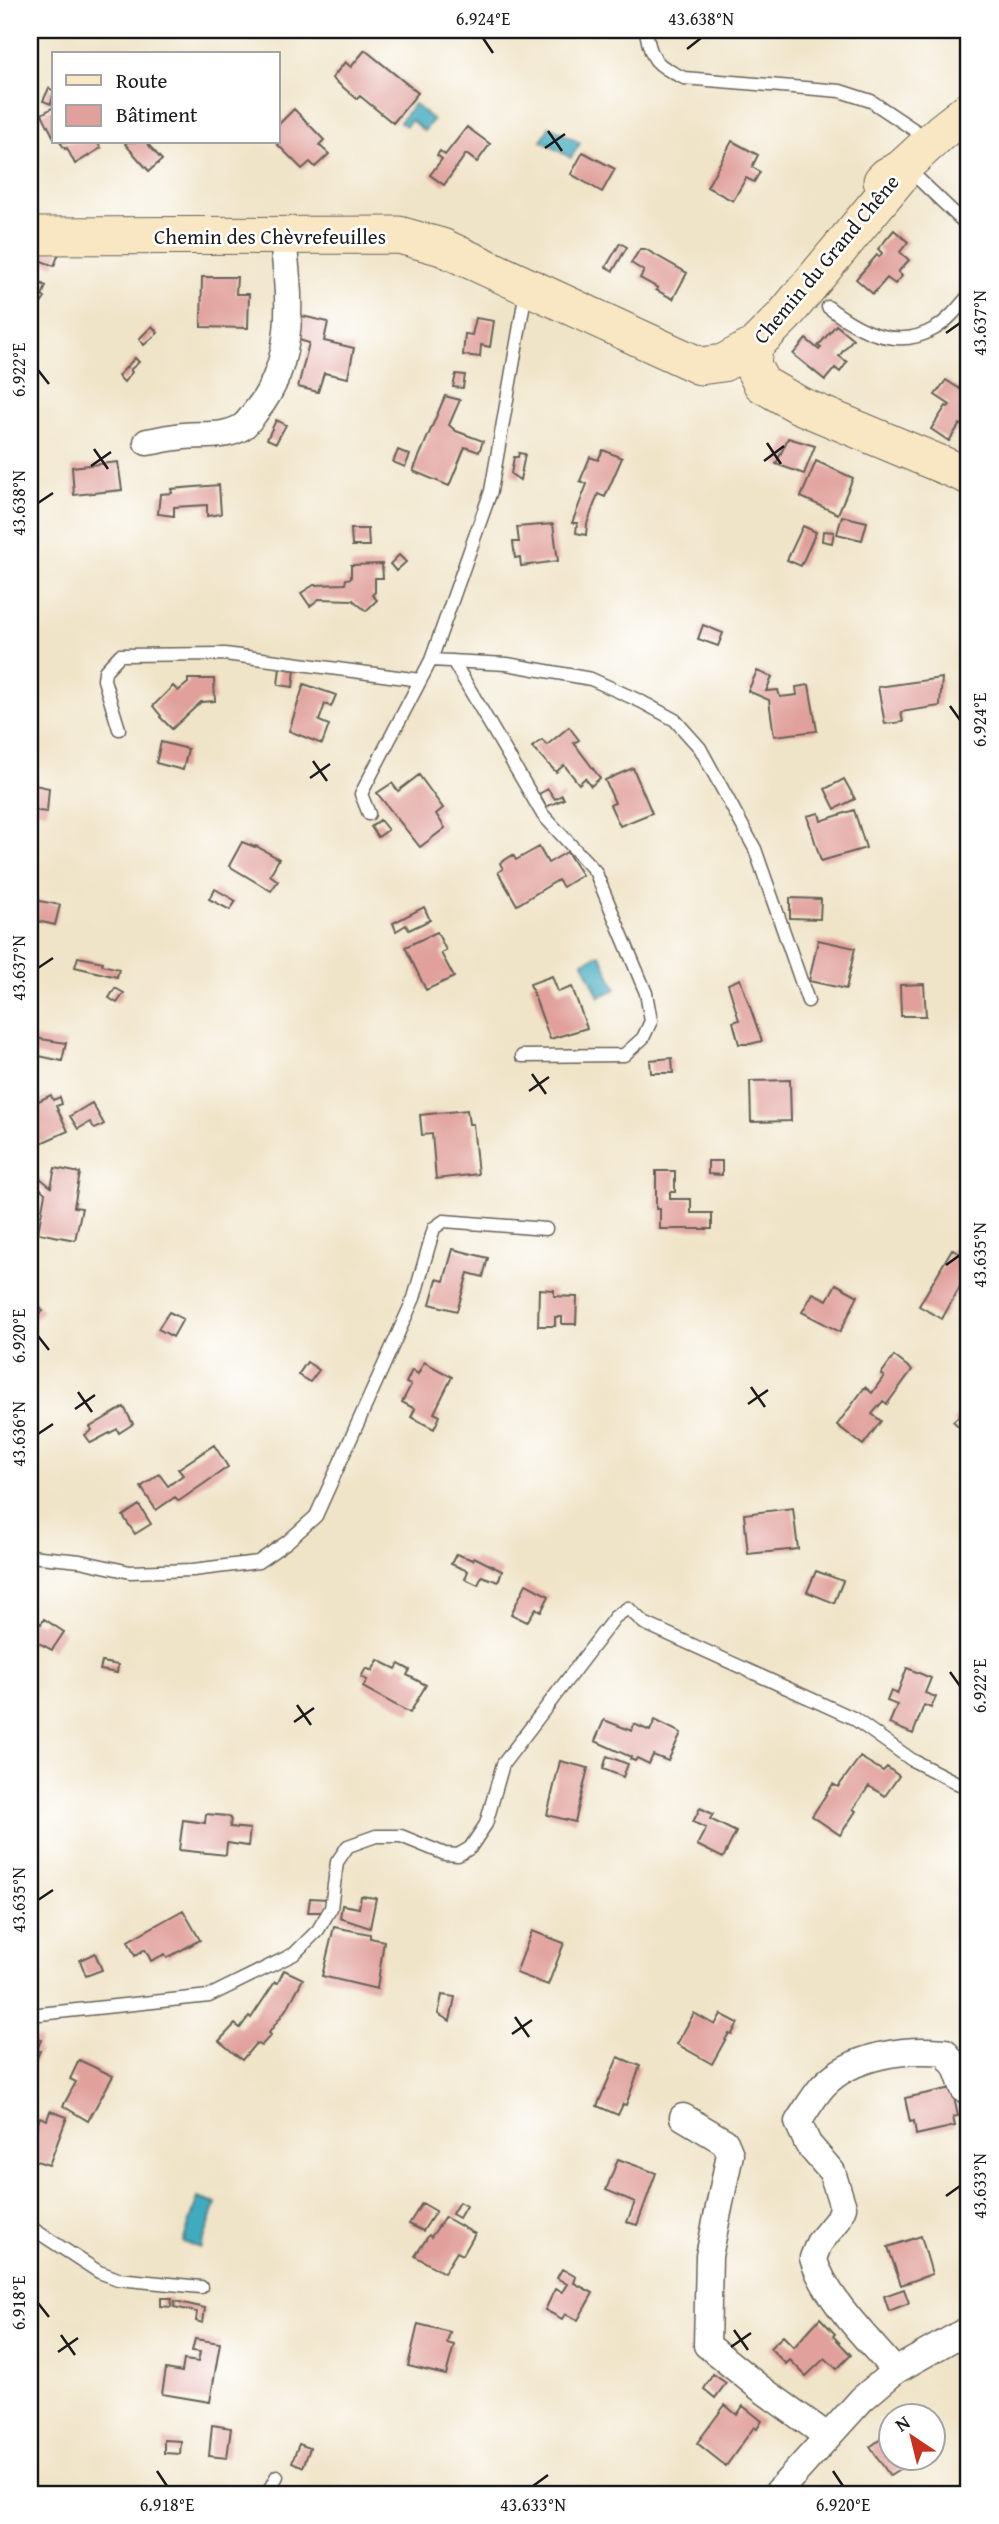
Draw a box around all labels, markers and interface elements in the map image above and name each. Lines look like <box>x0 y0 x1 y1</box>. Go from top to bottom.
text: 6.924°E <box>456 5 510 32</box>
text: 43.638°N <box>668 5 734 32</box>
legend <box>52 52 280 144</box>
text: Route <box>116 65 168 96</box>
text: Bâtiment <box>116 99 198 130</box>
street label: Chemin du Grand Chêne <box>746 167 906 350</box>
street label: Chemin des Chèvrefeuilles <box>154 221 386 252</box>
text: 43.637°N <box>966 290 993 356</box>
text: 6.922°E <box>5 343 32 397</box>
text: 43.638°N <box>5 470 32 536</box>
text: 6.924°E <box>966 693 993 747</box>
text: 43.637°N <box>5 935 32 1001</box>
text: 43.635°N <box>966 1222 993 1288</box>
text: 6.920°E <box>5 1309 32 1363</box>
text: 43.636°N <box>5 1401 32 1467</box>
text: 6.922°E <box>966 1659 993 1713</box>
text: 43.635°N <box>5 1867 32 1933</box>
text: 43.633°N <box>966 2153 993 2219</box>
text: 6.918°E <box>5 2276 32 2330</box>
north arrow <box>876 2402 946 2472</box>
text: N <box>889 2408 916 2438</box>
text: 6.918°E <box>140 2491 194 2518</box>
text: 43.633°N <box>500 2491 566 2518</box>
text: 6.920°E <box>816 2491 870 2518</box>

